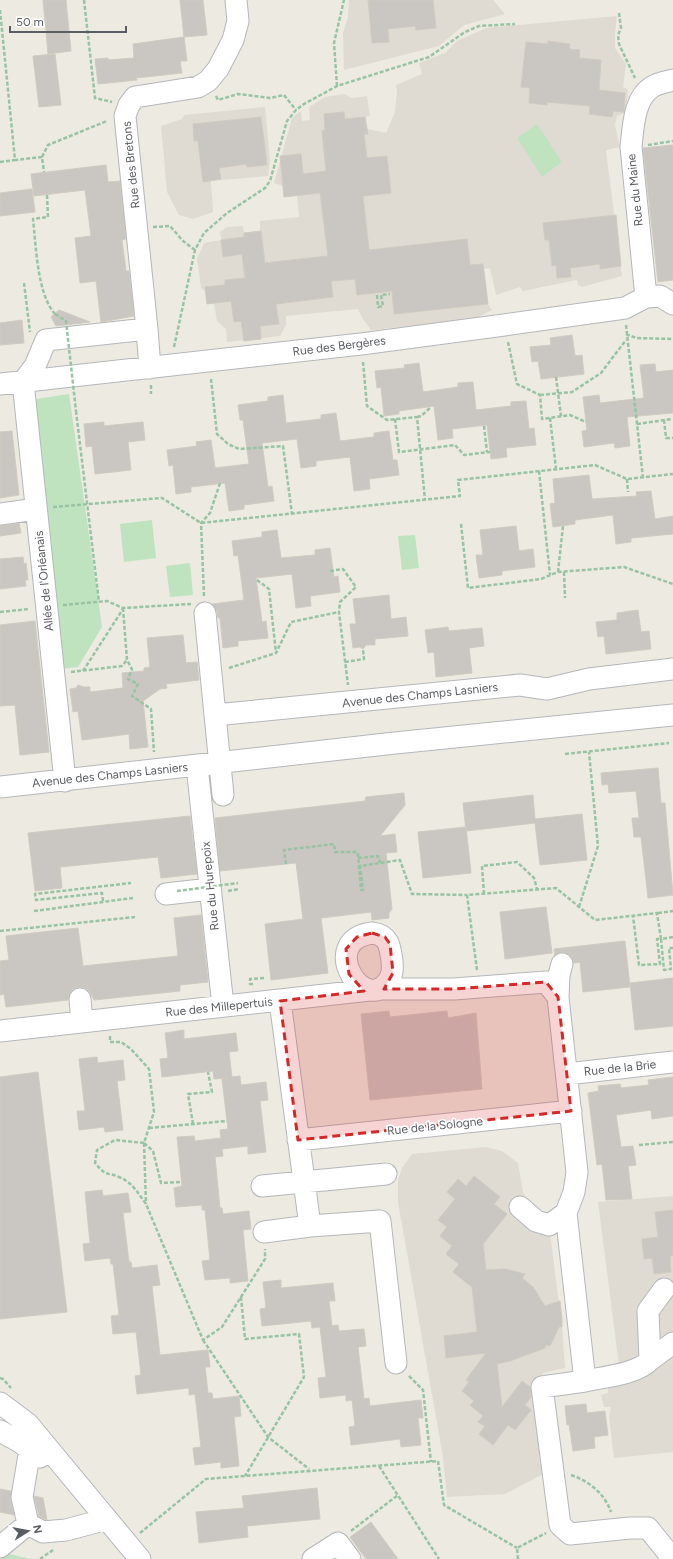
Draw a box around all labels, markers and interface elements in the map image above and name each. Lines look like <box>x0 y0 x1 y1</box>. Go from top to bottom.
scale bar <box>10 8 126 34</box>
text: 50 m <box>16 15 44 29</box>
street label: Rue des Bretons <box>119 120 143 209</box>
street label: Rue du Maine <box>624 153 646 227</box>
street label: Rue des Bergères <box>292 333 387 359</box>
street label: Allée de l'Orléanais <box>32 530 56 632</box>
street label: Avenue des Champs Lasniers <box>341 680 499 710</box>
street label: Avenue des Champs Lasniers <box>31 760 189 790</box>
street label: Rue du Hurepoix <box>198 841 222 931</box>
street label: Rue des Millepertuis <box>165 994 274 1020</box>
street label: Rue de la Brie <box>583 1057 657 1079</box>
street label: Rue de la Sologne <box>386 1114 484 1138</box>
north arrow <box>8 1511 48 1551</box>
text: N <box>30 1524 45 1535</box>

